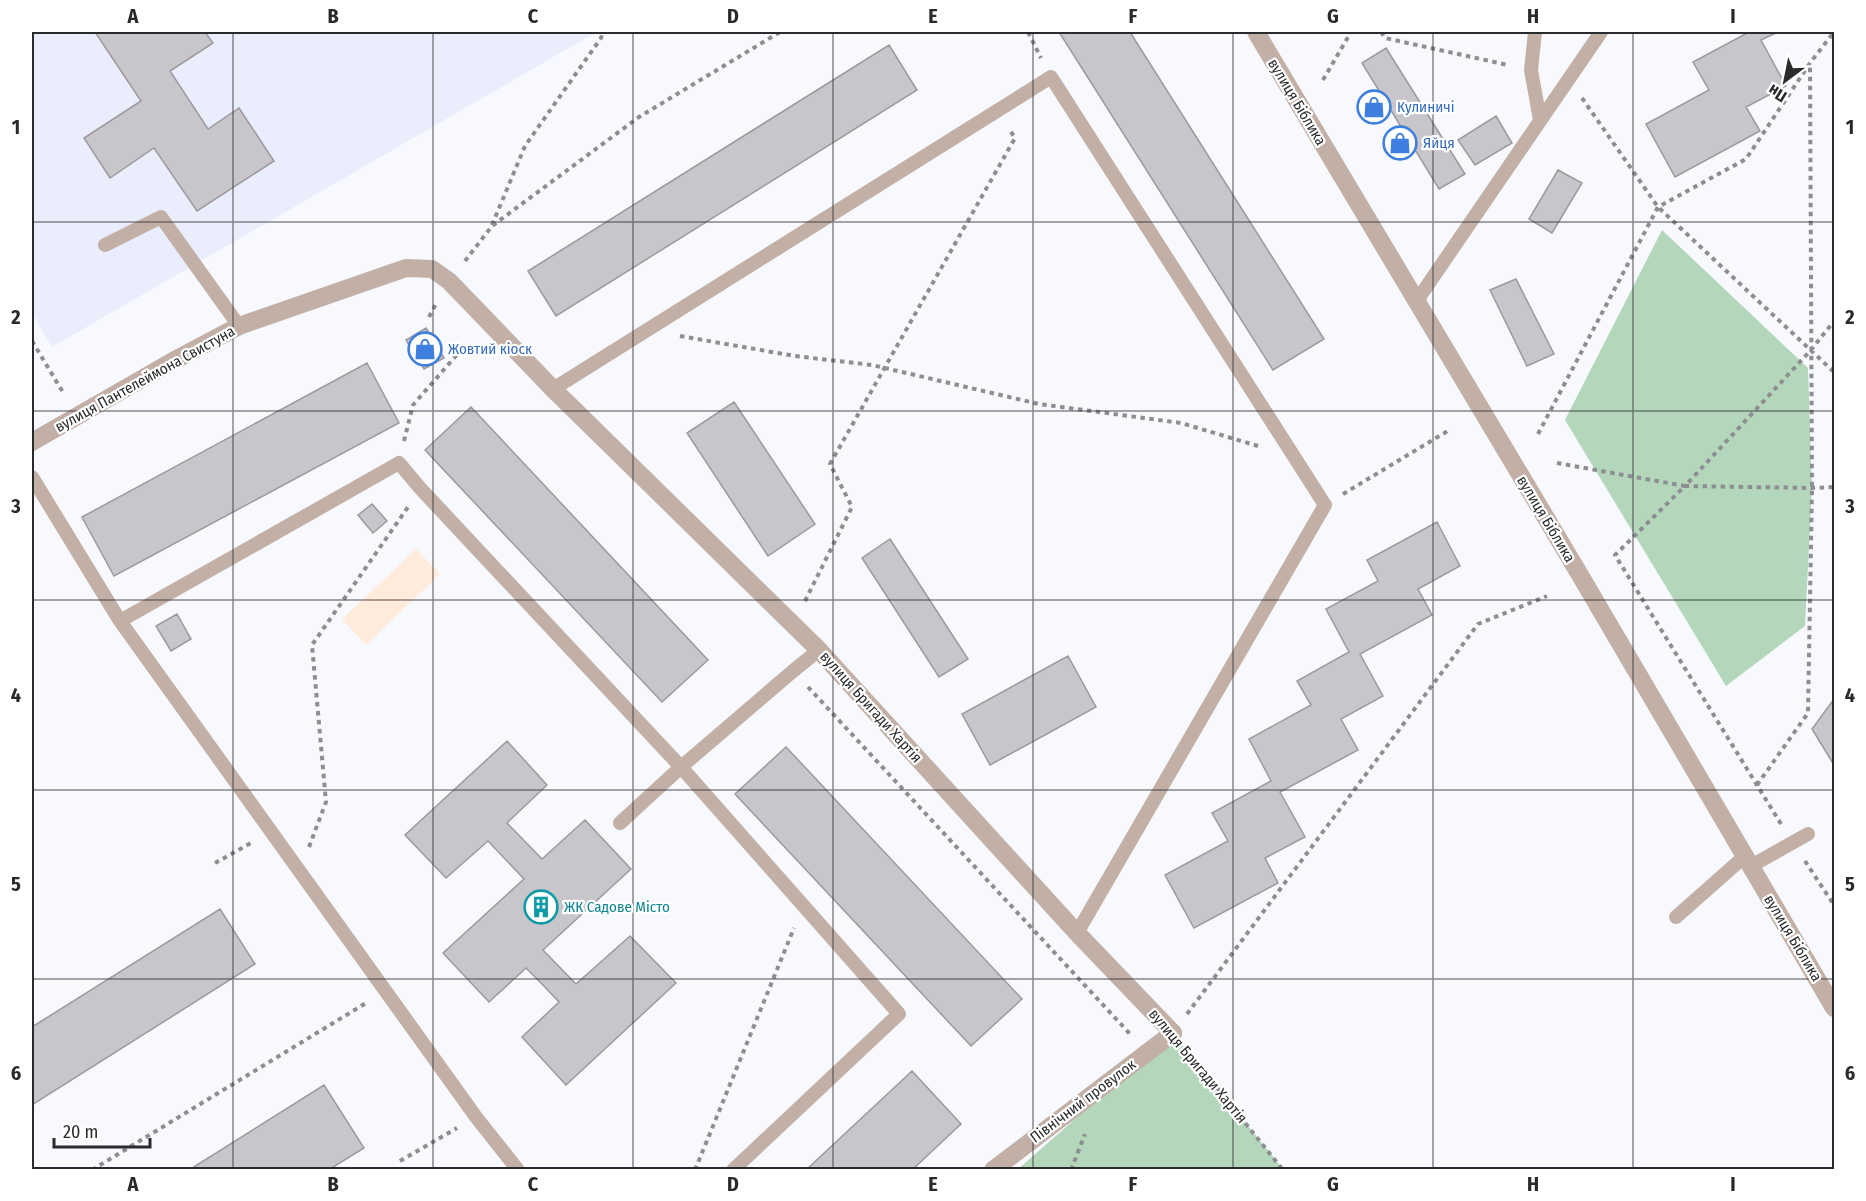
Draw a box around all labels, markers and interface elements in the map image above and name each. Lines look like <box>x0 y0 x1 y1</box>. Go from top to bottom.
text: A <box>127 4 140 28</box>
text: B <box>327 4 339 28</box>
text: C <box>528 4 539 28</box>
text: D <box>727 4 739 28</box>
text: E <box>928 4 938 28</box>
text: F <box>1129 4 1138 28</box>
text: G <box>1327 4 1339 28</box>
text: H <box>1527 4 1539 28</box>
text: I <box>1730 4 1736 28</box>
north arrow <box>1755 51 1815 111</box>
street label: вулиця Біблика <box>1264 55 1330 149</box>
text: Пн <box>1765 80 1790 106</box>
shop icon: Кулиничі <box>1356 89 1392 125</box>
place label: Кулиничі <box>1397 98 1454 116</box>
text: 1 <box>12 115 20 139</box>
text: 1 <box>1846 115 1854 139</box>
shop icon: Яйця <box>1382 125 1418 161</box>
place label: Яйця <box>1423 134 1455 152</box>
text: 2 <box>10 305 21 329</box>
text: 2 <box>1844 305 1855 329</box>
street label: вулиця Пантелеймона Свистуна <box>52 322 238 436</box>
shop icon: Жовтий кіоск <box>407 331 443 367</box>
place label: Жовтий кіоск <box>448 340 532 358</box>
street label: вулиця Біблика <box>1513 472 1579 566</box>
text: 3 <box>10 494 21 518</box>
text: 3 <box>1844 494 1855 518</box>
street label: вулиця Бригади Хартія <box>816 648 926 766</box>
text: 4 <box>11 683 21 707</box>
text: 4 <box>1845 683 1855 707</box>
text: 5 <box>11 872 21 896</box>
text: 5 <box>1845 872 1855 896</box>
building icon: ЖК Садове Місто <box>523 889 559 925</box>
street label: вулиця Біблика <box>1760 891 1826 985</box>
place label: ЖК Садове Місто <box>564 898 670 916</box>
street label: вулиця Бригади Хартія <box>1145 1005 1251 1127</box>
street label: Північний провулок <box>1027 1055 1139 1147</box>
text: 6 <box>11 1061 21 1085</box>
text: 6 <box>1845 1061 1855 1085</box>
scale bar <box>54 1111 150 1149</box>
text: 20 m <box>63 1121 98 1143</box>
text: A <box>127 1172 140 1196</box>
text: B <box>327 1172 339 1196</box>
text: C <box>528 1172 539 1196</box>
text: D <box>727 1172 739 1196</box>
text: E <box>928 1172 938 1196</box>
text: F <box>1129 1172 1138 1196</box>
text: G <box>1327 1172 1339 1196</box>
text: H <box>1527 1172 1539 1196</box>
text: I <box>1730 1172 1736 1196</box>

